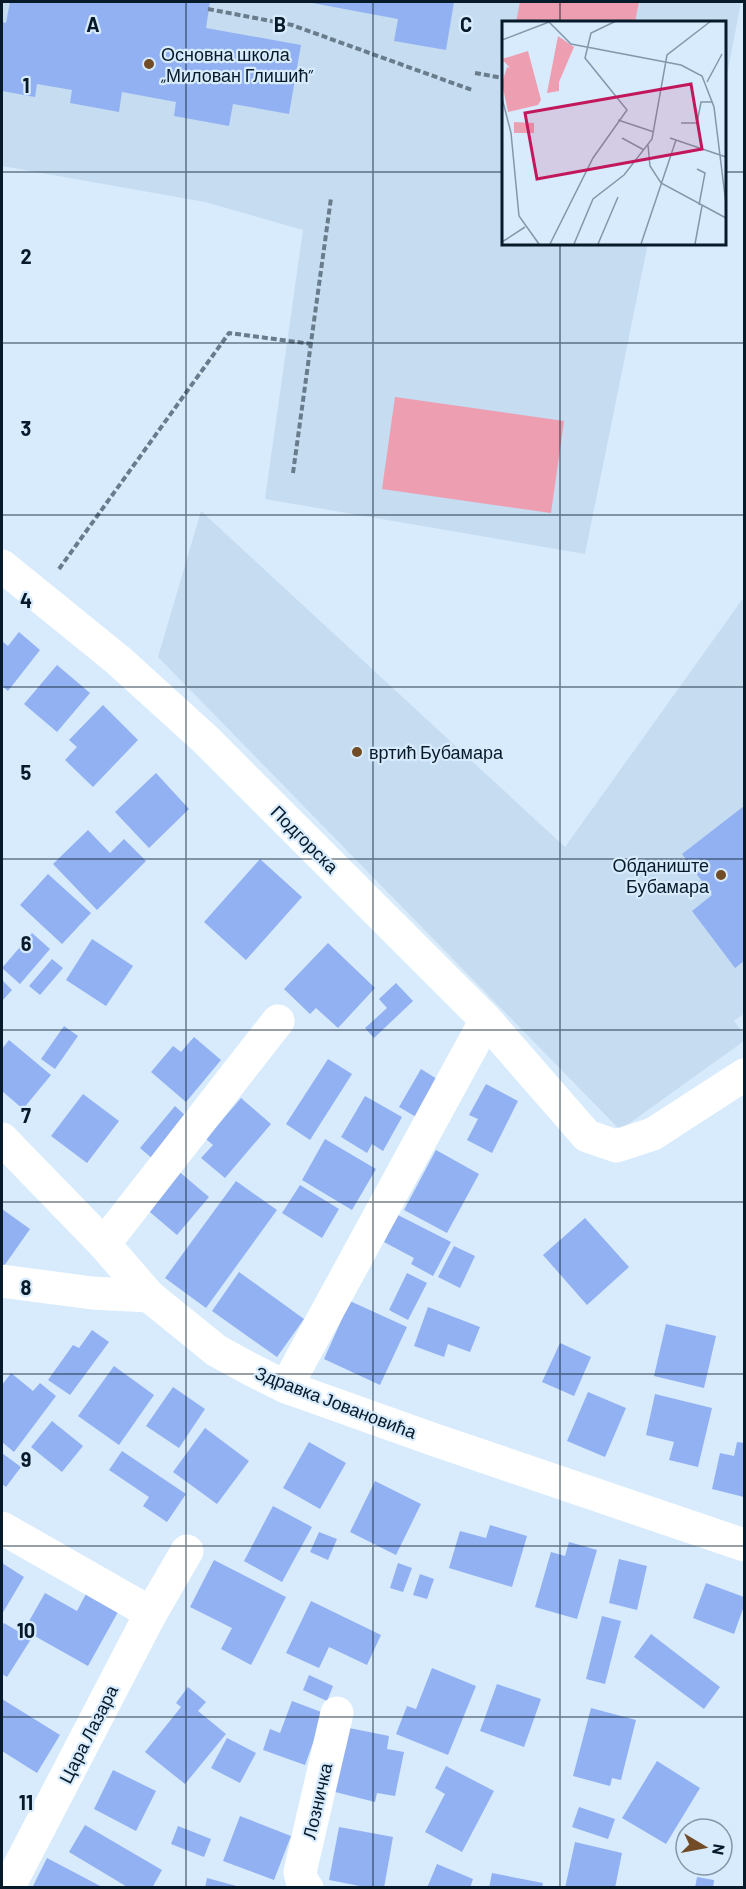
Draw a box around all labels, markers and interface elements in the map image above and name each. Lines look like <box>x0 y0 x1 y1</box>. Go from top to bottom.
text: A <box>86 12 100 36</box>
text: B <box>274 12 286 36</box>
text: C <box>460 12 472 36</box>
inset map <box>502 21 725 244</box>
place label: Основна школа „Милован Глишић” <box>161 43 313 86</box>
marker: Основна школа „Милован Глишић” <box>142 57 156 71</box>
text: 1 <box>22 73 30 97</box>
text: 2 <box>20 244 32 268</box>
text: 3 <box>21 416 31 440</box>
text: 4 <box>20 588 32 612</box>
place label: вртић Бубамара <box>369 741 504 763</box>
marker: вртић Бубамара <box>350 745 364 759</box>
text: 5 <box>21 760 32 784</box>
street label: Подгорска <box>267 801 344 878</box>
place label: Обданиште Бубамара <box>612 854 710 897</box>
marker: Обданиште Бубамара <box>714 868 728 882</box>
text: 6 <box>21 931 32 955</box>
text: 7 <box>21 1103 31 1127</box>
text: 8 <box>21 1275 32 1299</box>
street label: Здравка Јовановића <box>252 1361 421 1443</box>
text: 9 <box>21 1447 31 1471</box>
text: 10 <box>17 1618 35 1642</box>
street label: Цара Лазара <box>54 1680 123 1787</box>
street label: Лозничка <box>298 1760 337 1841</box>
text: 11 <box>19 1790 33 1814</box>
north arrow <box>674 1817 734 1877</box>
text: N <box>709 1843 730 1857</box>

